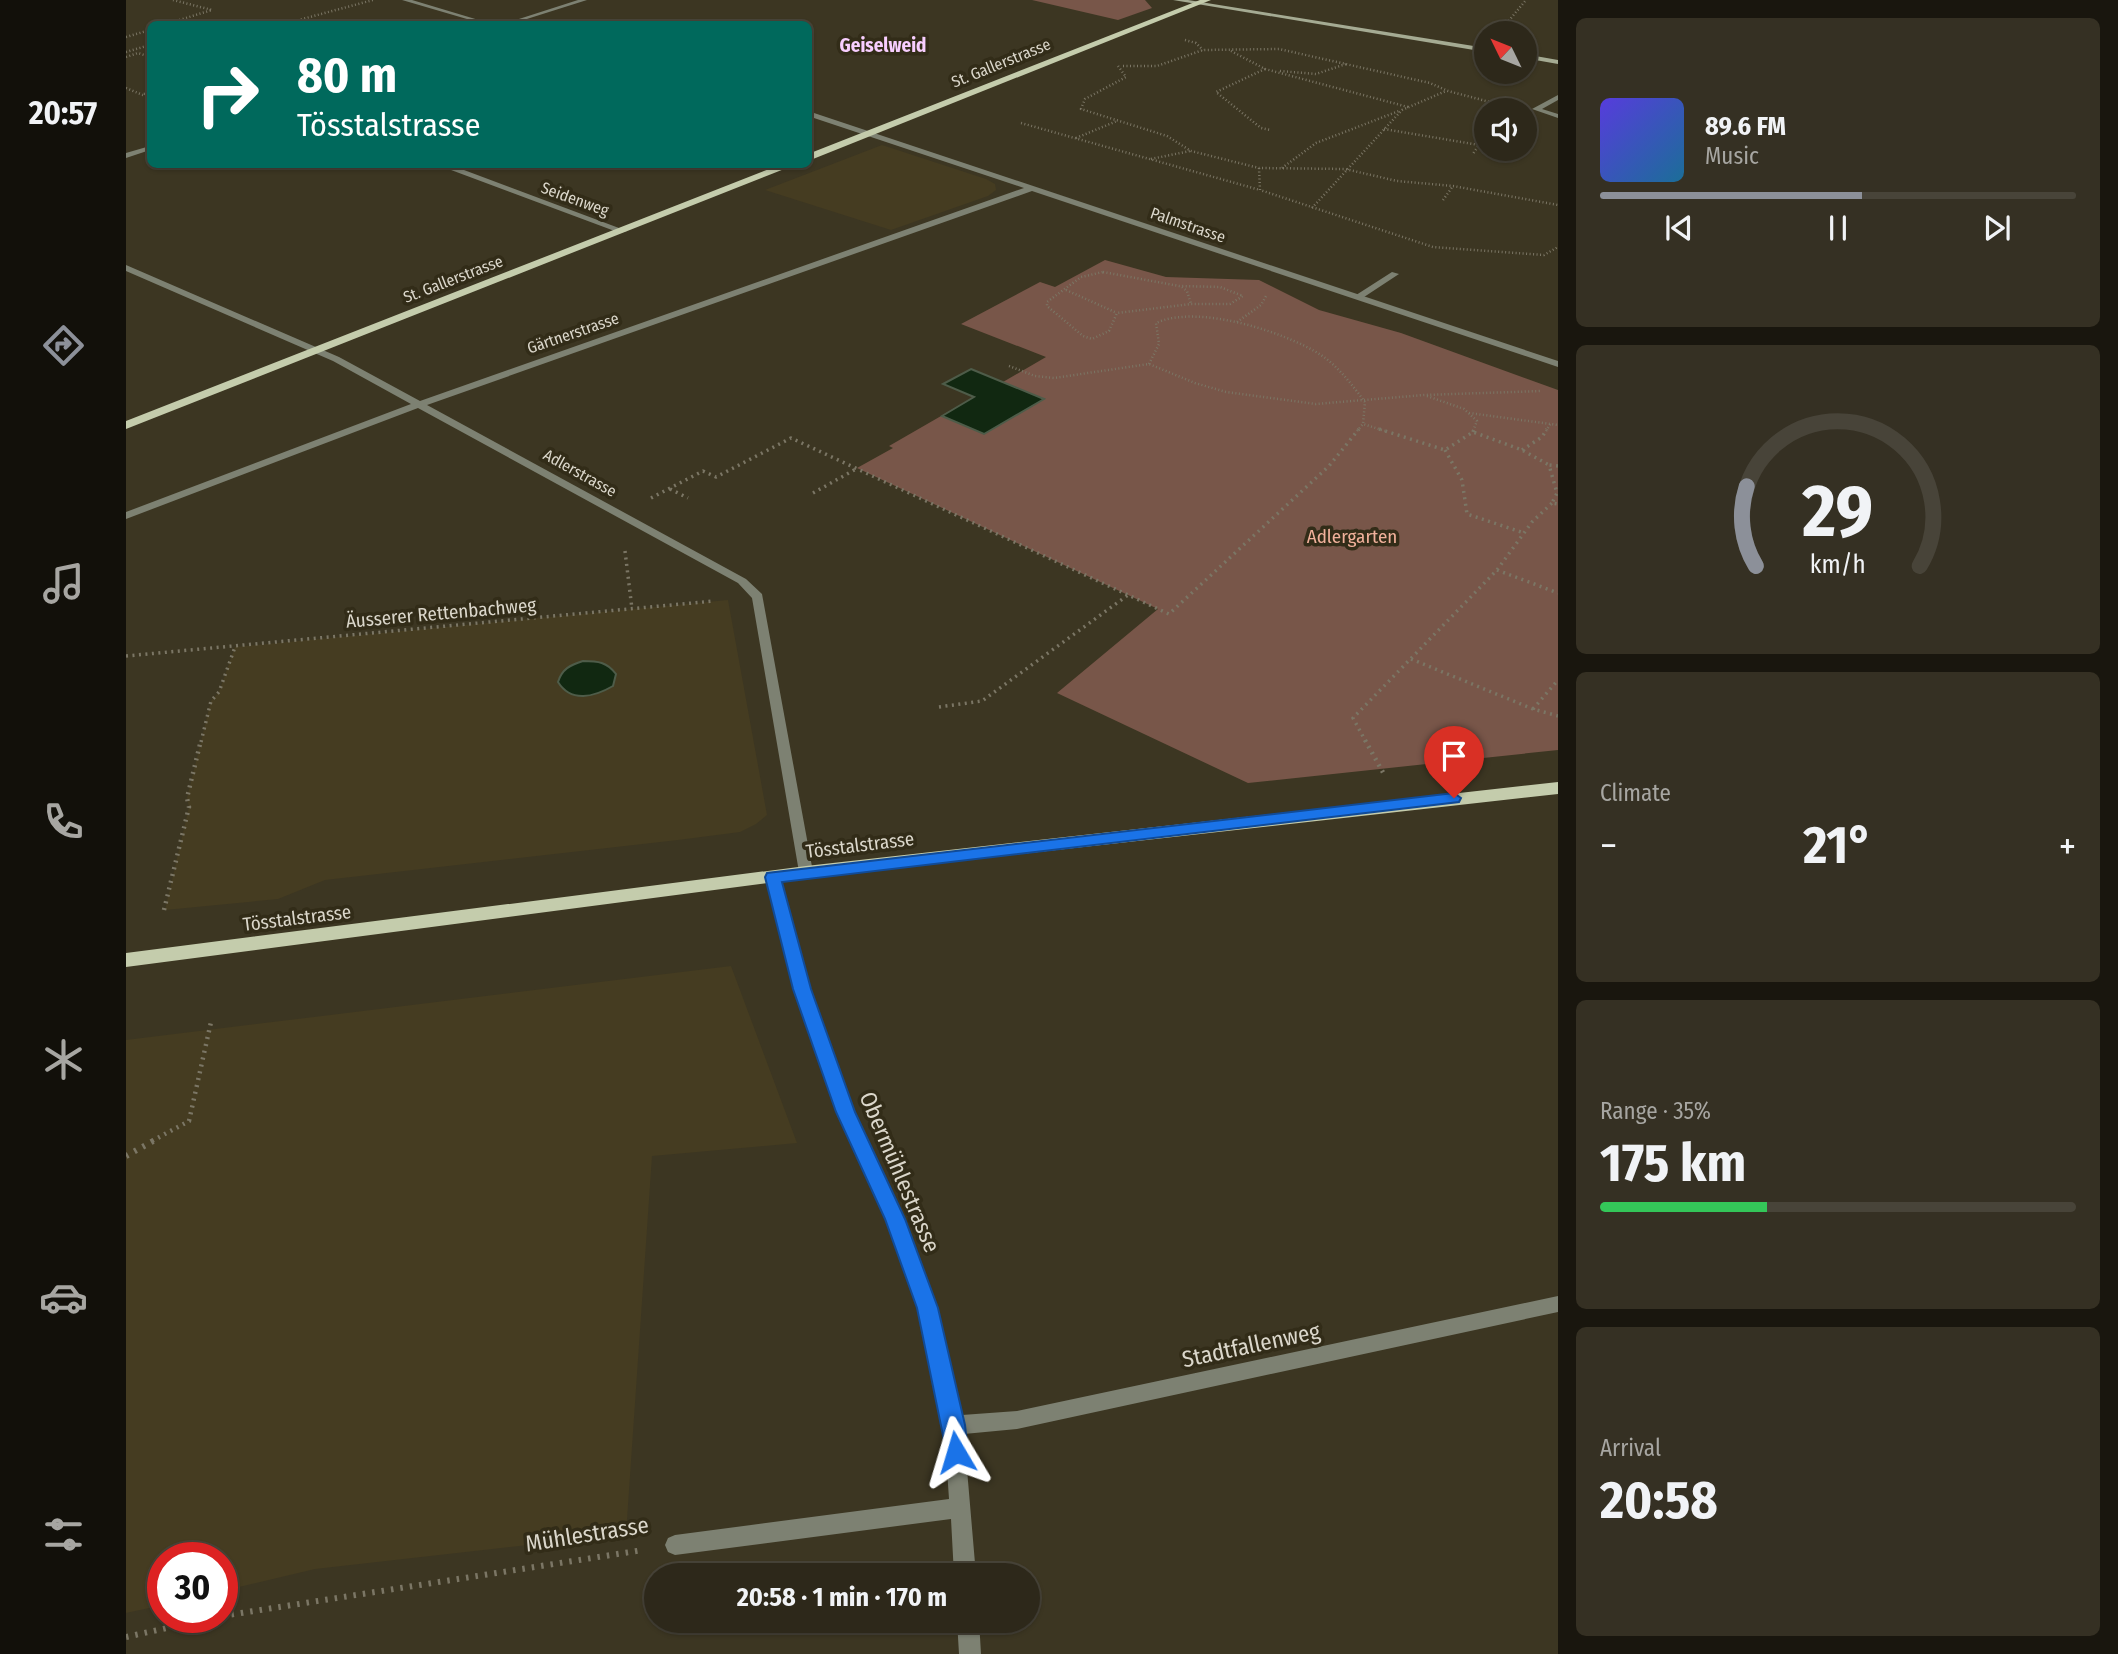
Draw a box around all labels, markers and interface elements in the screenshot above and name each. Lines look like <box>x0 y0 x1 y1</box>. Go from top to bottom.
north arrow <box>1474 21 1536 84</box>
map controls <box>1474 21 1537 161</box>
district label: Geiselweid <box>840 34 926 57</box>
street label: St. Gallerstrasse <box>949 34 1053 92</box>
text: 80 m <box>297 46 397 105</box>
icon: right <box>182 49 273 140</box>
text: 20:57 <box>29 94 97 132</box>
button: sound <box>1474 98 1537 161</box>
text: Tösstalstrasse <box>297 106 481 144</box>
text: 89.6 FM <box>1705 111 1786 142</box>
text: Music <box>1705 142 1759 170</box>
street label: Seidenweg <box>539 178 612 220</box>
street label: Palmstrasse <box>1148 203 1228 247</box>
icon: previous <box>1660 209 1698 247</box>
icon: pause <box>1819 209 1857 247</box>
icon: next <box>1978 209 2016 247</box>
street label: St. Gallerstrasse <box>401 251 506 307</box>
street label: Gärtnerstrasse <box>525 308 621 358</box>
icon: directions <box>39 321 88 370</box>
street label: Adlerstrasse <box>540 445 620 501</box>
text: 29 <box>1802 468 1873 555</box>
park label: Adlergarten <box>1307 525 1397 548</box>
text: km/h <box>1810 550 1866 580</box>
icon: music <box>39 559 88 608</box>
street label: Äusserer Rettenbachweg <box>345 593 537 633</box>
pin <box>1424 726 1484 798</box>
icon: arrive <box>1435 737 1473 775</box>
text: Climate <box>1600 779 1671 807</box>
icon: phone <box>39 797 88 846</box>
text: 21° <box>1803 814 1873 877</box>
text: − <box>1600 823 1617 869</box>
text: + <box>2059 823 2076 869</box>
street label: Tösstalstrasse <box>805 827 915 863</box>
street label: Tösstalstrasse <box>242 900 352 936</box>
icon: climate <box>39 1035 88 1084</box>
street label: Obermühlestrasse <box>854 1087 946 1257</box>
text: Range · 35% <box>1600 1097 1711 1125</box>
text: 175 km <box>1600 1132 1746 1195</box>
icon: car <box>39 1273 88 1322</box>
street label: Stadtfallenweg <box>1180 1317 1323 1373</box>
position arrow <box>919 1415 993 1489</box>
text: Arrival <box>1600 1434 1661 1462</box>
text: 20:58 <box>1600 1469 1718 1532</box>
icon: filters <box>39 1510 88 1559</box>
street label: Mühlestrasse <box>523 1510 651 1558</box>
speed limit sign: 30 <box>147 1542 238 1633</box>
text: 20:58 · 1 min · 170 m <box>737 1582 947 1613</box>

